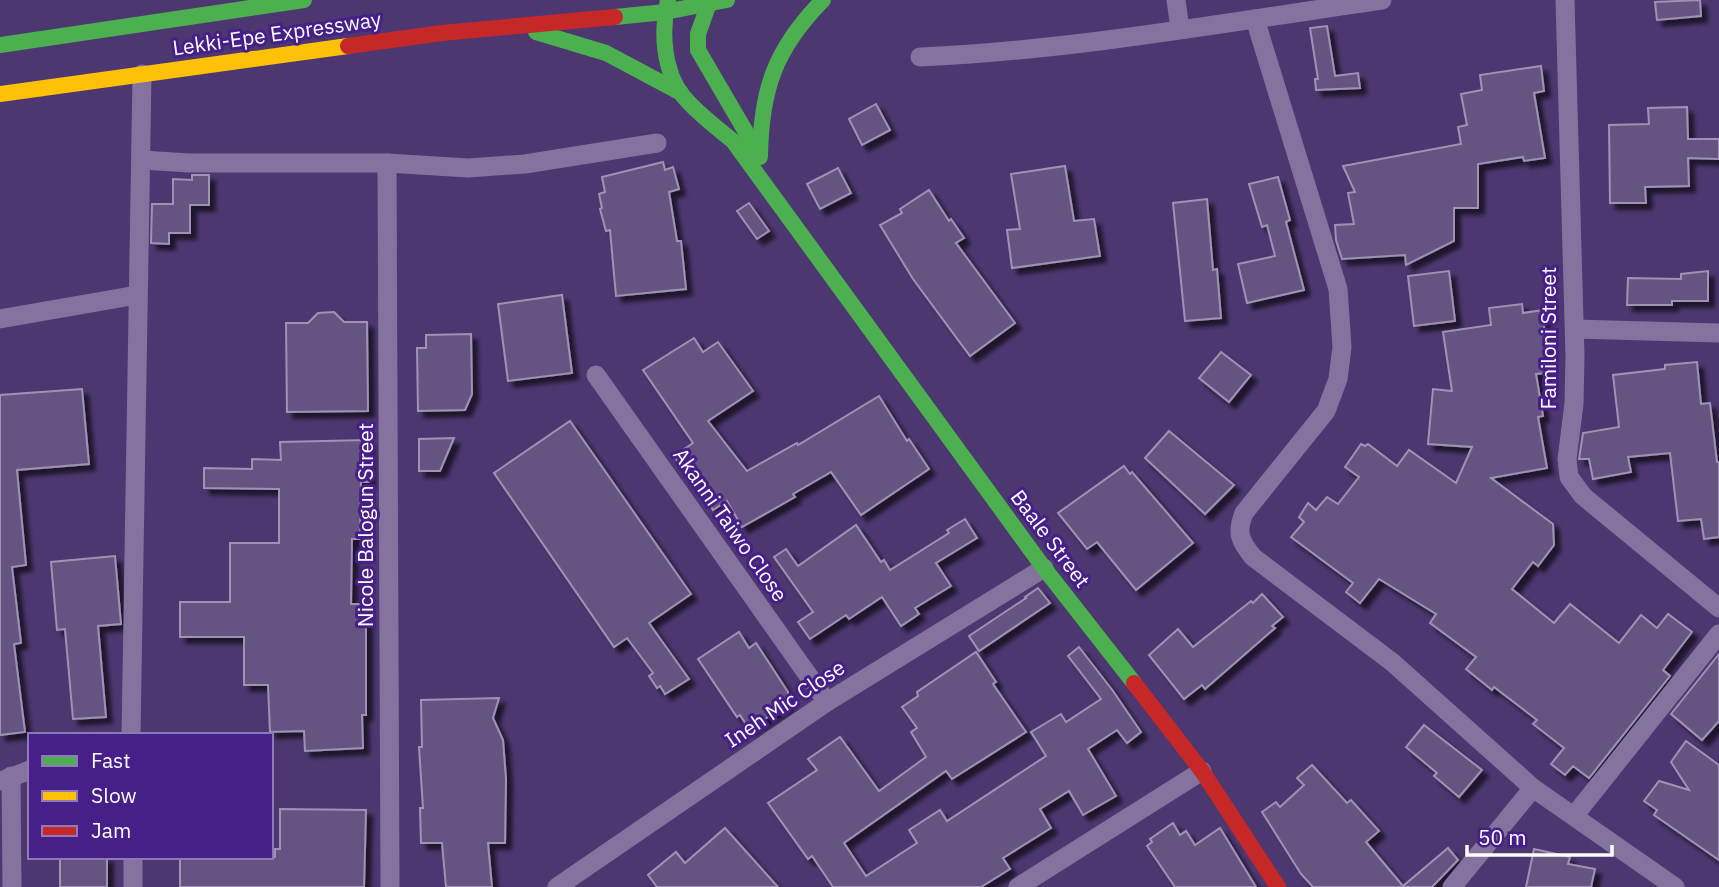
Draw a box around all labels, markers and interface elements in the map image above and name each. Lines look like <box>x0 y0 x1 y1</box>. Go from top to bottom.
street label: Lekki-Epe Expressway <box>171 4 383 62</box>
street label: Familoni Street <box>1534 267 1562 409</box>
street label: Nicole Balogun Street <box>351 423 379 627</box>
street label: Akanni Taiwo Close <box>667 442 794 607</box>
street label: Baale Street <box>1005 484 1097 593</box>
street label: Ineh Mic Close <box>719 653 850 754</box>
legend <box>28 733 273 859</box>
text: Fast <box>91 746 131 774</box>
text: Slow <box>91 781 137 809</box>
scale bar <box>1467 814 1612 858</box>
text: Jam <box>91 816 131 844</box>
text: 50 m <box>1478 823 1527 851</box>

